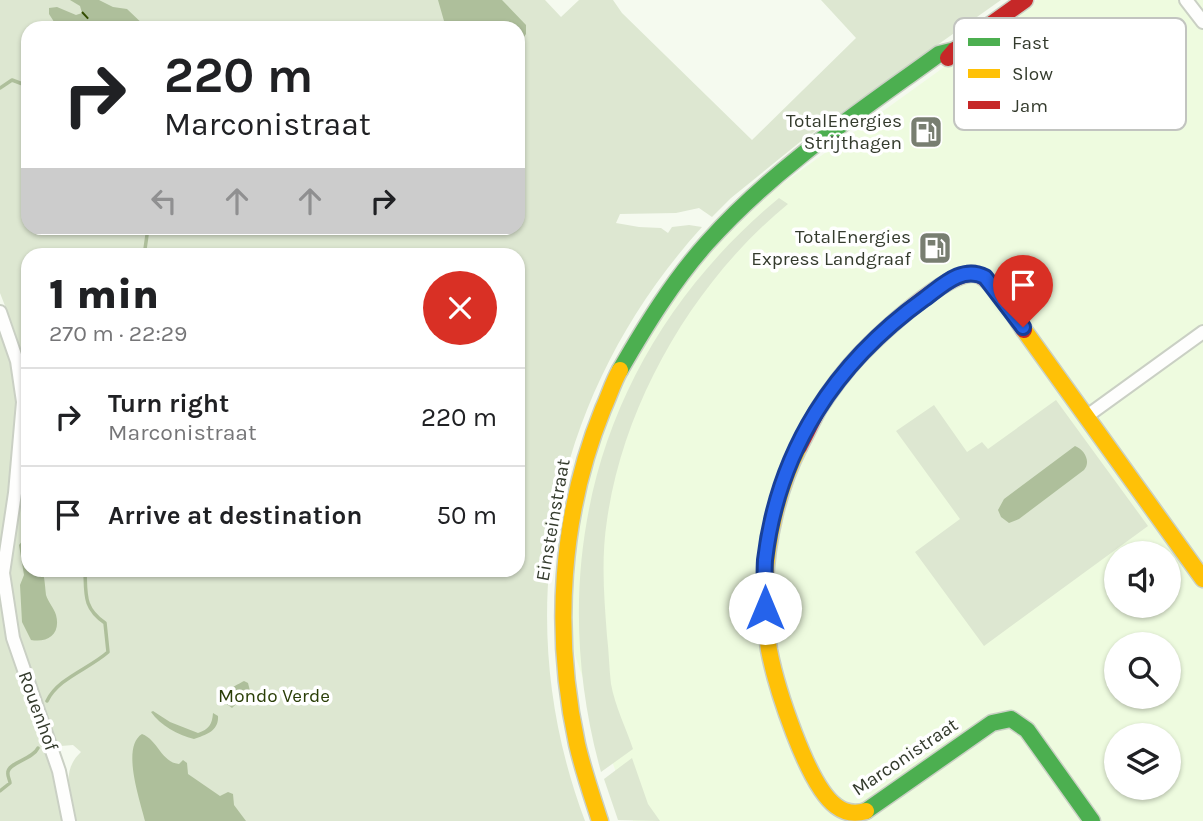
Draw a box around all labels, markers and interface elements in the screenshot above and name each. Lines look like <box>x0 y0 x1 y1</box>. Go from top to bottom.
legend <box>954 18 1186 130</box>
text: Fast <box>1012 32 1049 54</box>
text: 220 m <box>164 47 313 104</box>
icon: right <box>49 49 140 140</box>
text: Slow <box>1012 63 1053 85</box>
text: Jam <box>1012 95 1048 117</box>
text: Marconistraat <box>164 106 371 143</box>
place label: TotalEnergies Strijthagen <box>786 110 902 154</box>
fuel station icon: TotalEnergies Strijthagen <box>907 113 945 151</box>
icon: left <box>145 182 183 220</box>
icon: ahead <box>218 182 256 220</box>
icon: ahead <box>291 182 329 220</box>
icon: right <box>364 182 402 220</box>
place label: TotalEnergies Express Landgraaf <box>751 226 911 270</box>
fuel station icon: TotalEnergies Express Landgraaf <box>916 229 954 267</box>
pin <box>993 255 1053 327</box>
icon: arrive <box>1004 266 1042 304</box>
text: 1 min <box>49 269 159 319</box>
button: close <box>423 271 497 345</box>
text: 270 m · 22:29 <box>49 320 187 347</box>
text: Turn right <box>108 388 229 419</box>
icon: right <box>49 398 87 436</box>
text: 220 m <box>421 402 497 433</box>
text: Marconistraat <box>108 419 257 446</box>
street label: Einsteinstraat <box>531 457 575 583</box>
icon: arrive <box>49 496 87 534</box>
text: Arrive at destination <box>108 500 362 531</box>
text: 50 m <box>436 500 497 531</box>
map controls <box>1104 541 1181 800</box>
button: sound <box>1104 541 1181 618</box>
position arrow <box>728 571 802 645</box>
button: search <box>1104 632 1181 709</box>
street label: Rouenhof <box>13 668 63 754</box>
park label: Mondo Verde <box>218 685 330 707</box>
street label: Marconistraat <box>848 714 962 800</box>
button: layers <box>1104 723 1181 800</box>

